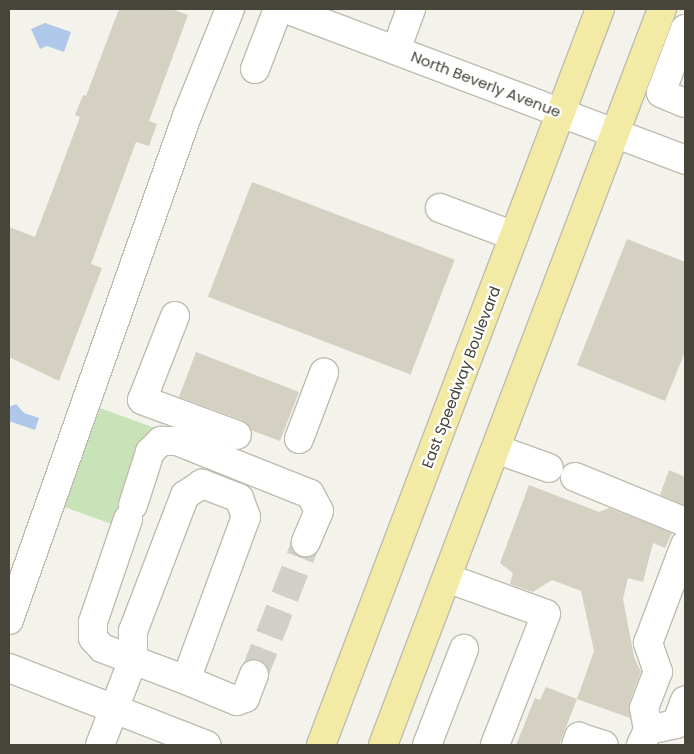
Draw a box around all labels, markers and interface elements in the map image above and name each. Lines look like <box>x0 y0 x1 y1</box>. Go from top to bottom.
street label: North Beverly Avenue <box>409 47 563 121</box>
street label: East Speedway Boulevard <box>418 284 504 470</box>

